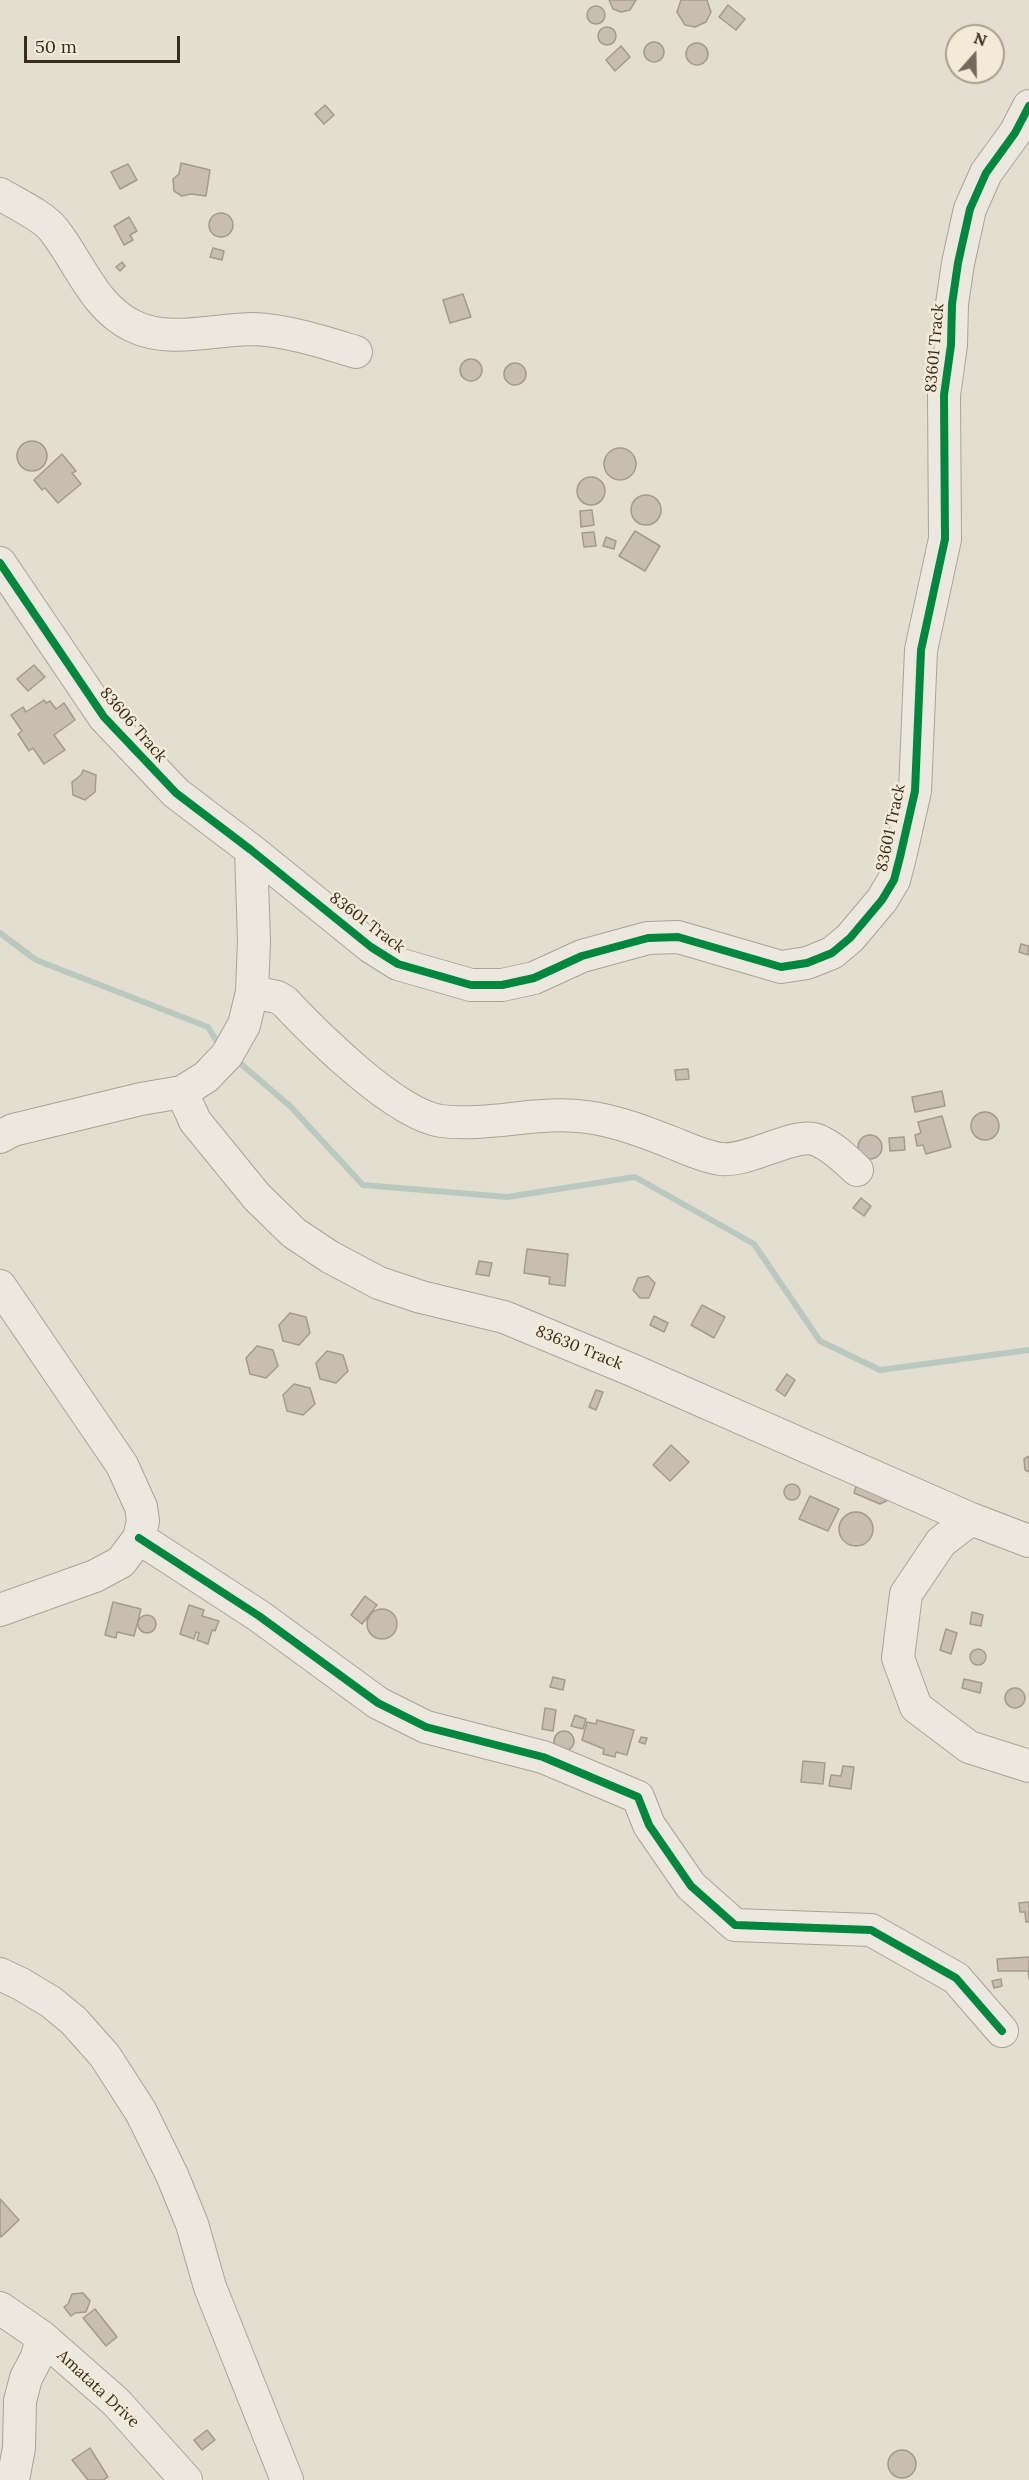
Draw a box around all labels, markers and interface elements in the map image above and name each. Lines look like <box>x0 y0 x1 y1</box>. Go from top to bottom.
scale bar <box>27 24 183 62</box>
north arrow <box>945 24 1005 84</box>
text: N <box>971 27 990 50</box>
text: 50 m <box>35 35 77 58</box>
street label: 83601 Track <box>922 303 948 393</box>
street label: 83606 Track <box>95 684 171 766</box>
street label: 83601 Track <box>872 782 910 874</box>
street label: 83601 Track <box>326 888 408 958</box>
street label: 83630 Track <box>533 1322 625 1374</box>
street label: Amatata Drive <box>53 2346 143 2432</box>

